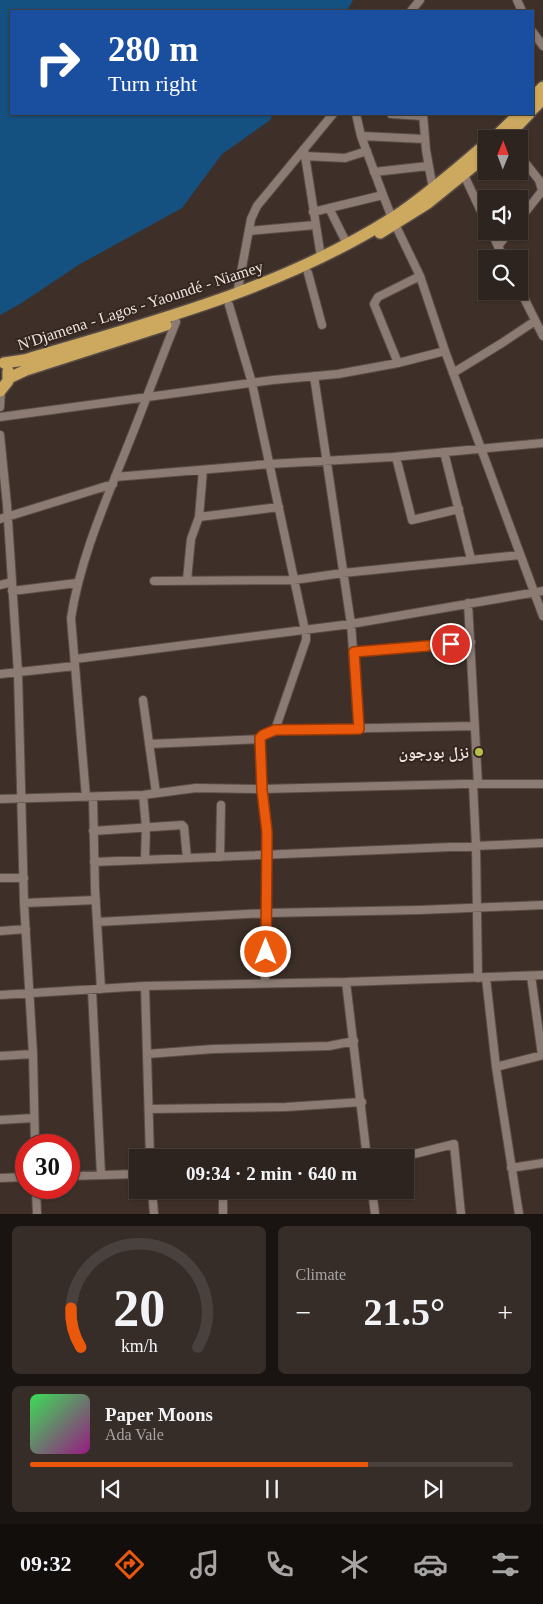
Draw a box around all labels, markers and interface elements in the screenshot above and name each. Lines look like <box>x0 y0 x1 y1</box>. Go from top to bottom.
icon: right <box>25 30 90 95</box>
text: 280 m <box>108 30 198 69</box>
text: Turn right <box>108 71 197 96</box>
north arrow <box>478 130 528 180</box>
map controls <box>478 130 528 300</box>
button: sound <box>478 190 528 240</box>
button: search <box>478 250 528 300</box>
street label: N'Djamena - Lagos - Yaoundé - Niamey <box>15 258 266 354</box>
pin <box>430 623 472 665</box>
icon: arrive <box>437 630 465 658</box>
place label: نزل بورجون <box>398 744 469 762</box>
marker: نزل بورجون <box>473 746 485 758</box>
position arrow <box>239 925 291 977</box>
speed limit sign: 30 <box>15 1134 80 1199</box>
text: 09:34 · 2 min · 640 m <box>186 1163 357 1184</box>
text: Climate <box>296 1266 346 1283</box>
text: 20 <box>113 1280 165 1337</box>
text: 21.5° <box>363 1291 445 1333</box>
text: − <box>296 1297 311 1328</box>
text: + <box>497 1297 513 1328</box>
text: km/h <box>120 1336 157 1356</box>
text: Paper Moons <box>105 1404 213 1425</box>
text: Ada Vale <box>105 1426 164 1443</box>
icon: previous <box>97 1475 125 1503</box>
icon: pause <box>258 1475 286 1503</box>
icon: next <box>419 1475 447 1503</box>
icon: directions <box>112 1547 147 1582</box>
icon: music <box>187 1547 222 1582</box>
icon: phone <box>262 1547 297 1582</box>
icon: climate <box>337 1547 372 1582</box>
icon: car <box>413 1547 448 1582</box>
icon: filters <box>488 1547 523 1582</box>
text: 09:32 <box>20 1551 71 1576</box>

